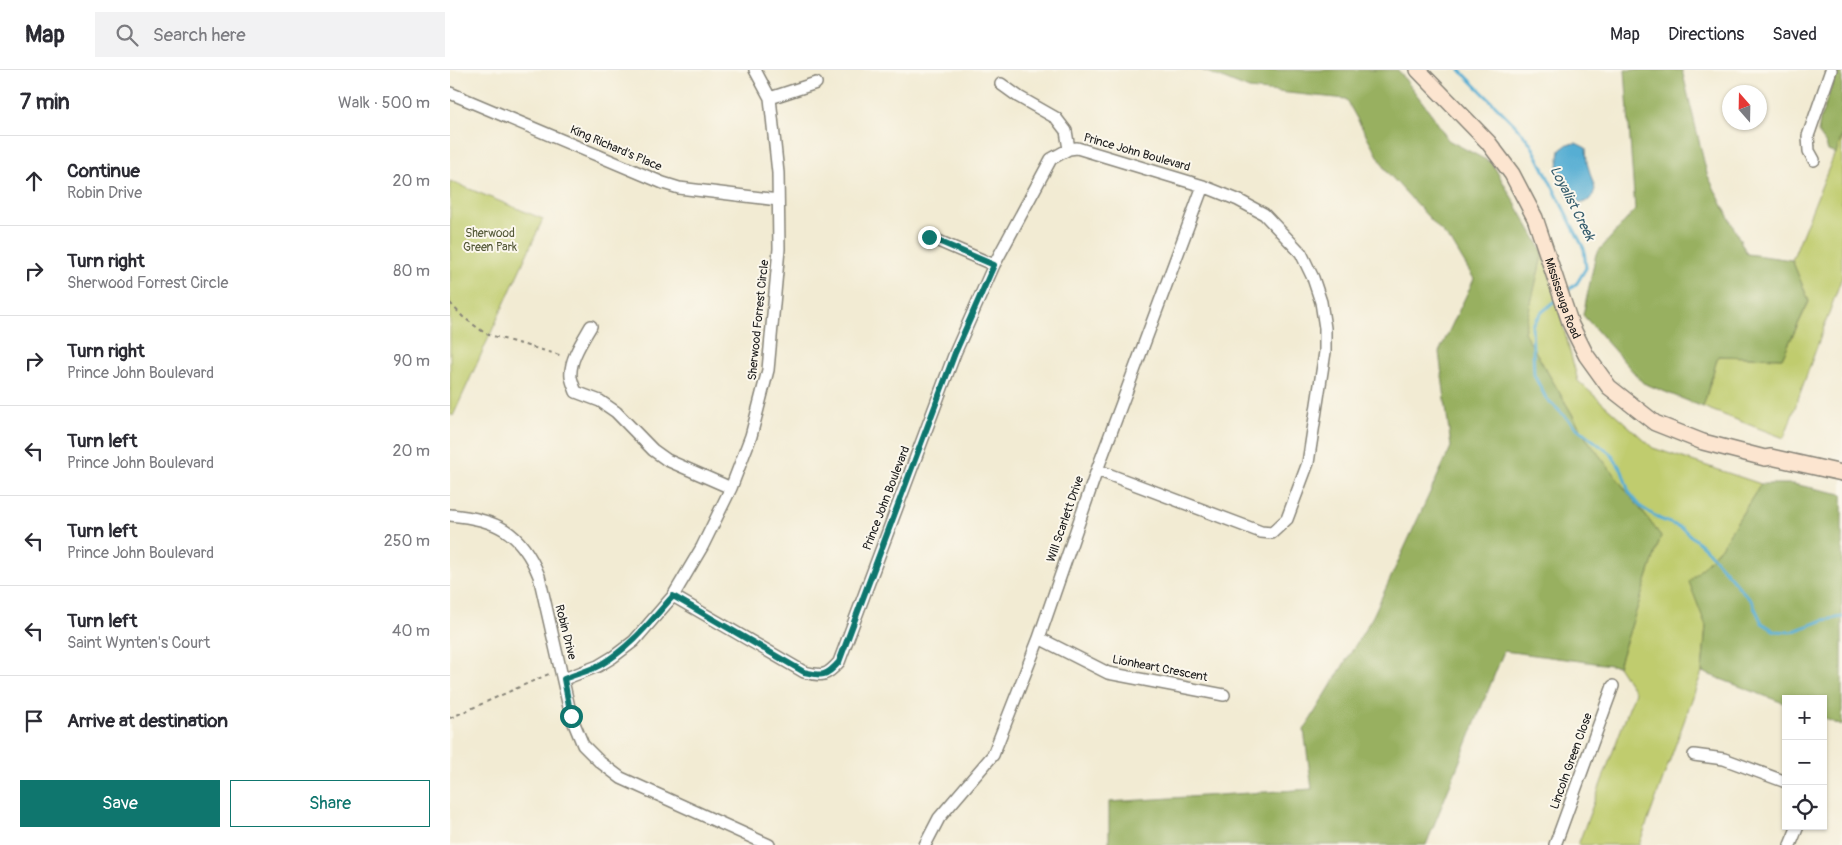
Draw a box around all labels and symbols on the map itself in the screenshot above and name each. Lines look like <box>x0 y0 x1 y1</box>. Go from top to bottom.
north arrow <box>1722 85 1767 130</box>
street label: King Richard's Place <box>568 122 664 175</box>
street label: Prince John Boulevard <box>1082 130 1192 175</box>
water label: Loyalist Creek <box>1546 163 1599 244</box>
park label: Sherwood Green Park <box>463 226 517 255</box>
route end <box>918 226 941 249</box>
street label: Mississauga Road <box>1541 256 1584 342</box>
street label: Sherwood Forrest Circle <box>745 259 772 381</box>
street label: Prince John Boulevard <box>860 444 913 552</box>
street label: Will Scarlett Drive <box>1044 474 1087 564</box>
street label: Robin Drive <box>551 603 580 661</box>
street label: Lionheart Crescent <box>1111 652 1209 685</box>
route start <box>560 705 583 728</box>
street label: Lincoln Green Close <box>1547 711 1596 811</box>

